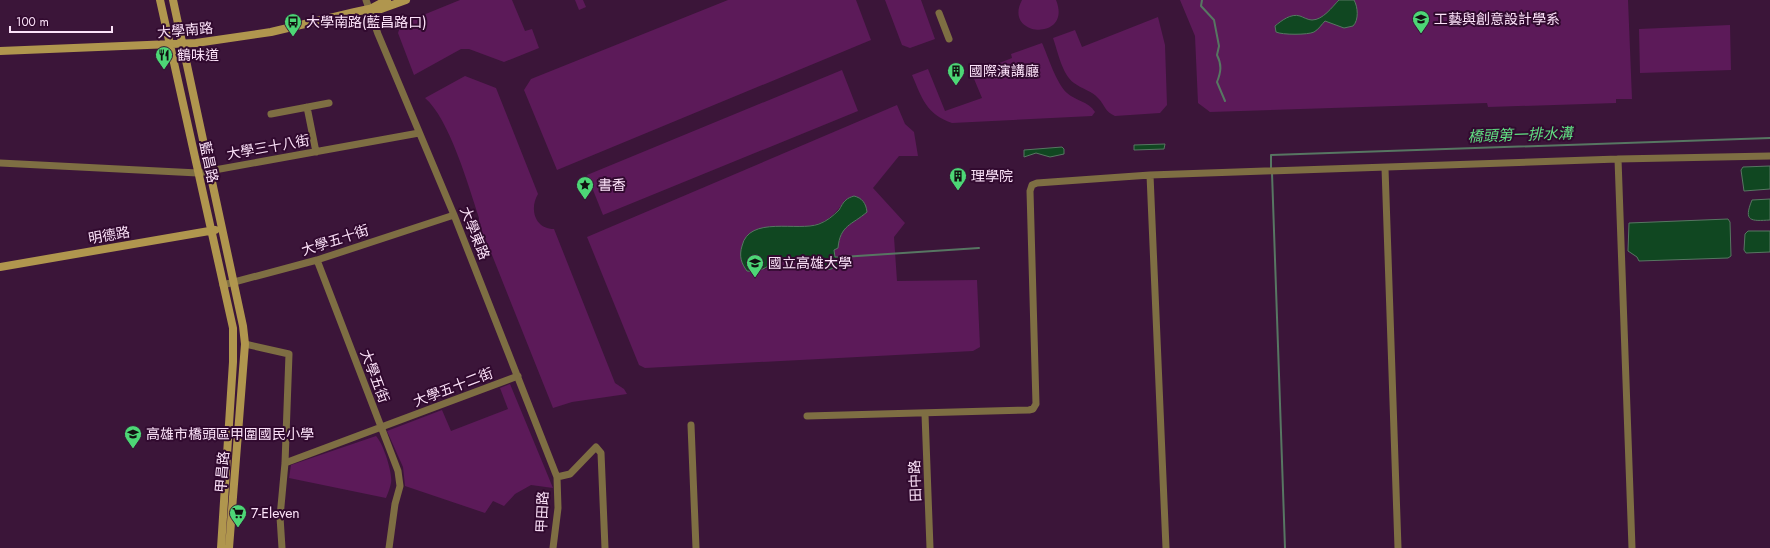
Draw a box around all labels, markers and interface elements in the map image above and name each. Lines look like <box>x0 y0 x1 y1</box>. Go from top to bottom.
scale bar <box>10 8 112 34</box>
school or university icon: 工藝與創意設計學系 <box>1411 9 1431 34</box>
place label: 工藝與創意設計學系 <box>1434 9 1560 29</box>
bus stop icon: 大學南路(藍昌路口) <box>283 12 303 37</box>
place label: 大學南路(藍昌路口) <box>306 12 427 32</box>
text: 100 m <box>16 13 49 31</box>
street label: 大學南路 <box>156 18 214 42</box>
restaurant icon: 鶴味道 <box>154 45 174 70</box>
place label: 鶴味道 <box>177 45 219 65</box>
building icon: 國際演講廳 <box>946 61 966 86</box>
place label: 國際演講廳 <box>969 61 1039 81</box>
water label: 橋頭第一排水溝 <box>1467 122 1575 148</box>
street label: 大學三十八街 <box>225 130 311 164</box>
street label: 藍昌路 <box>195 139 223 185</box>
building icon: 理學院 <box>948 166 968 191</box>
place label: 理學院 <box>971 166 1013 186</box>
place icon: 書香 <box>575 175 595 200</box>
place label: 書香 <box>598 175 626 195</box>
street label: 大學東路 <box>455 203 495 263</box>
street label: 大學五十街 <box>299 220 371 260</box>
street label: 明德路 <box>87 222 131 248</box>
school or university icon: 國立高雄大學 <box>745 253 765 278</box>
place label: 國立高雄大學 <box>768 253 852 273</box>
street label: 大學五街 <box>356 346 394 406</box>
street label: 大學五十二街 <box>410 363 496 411</box>
school or university icon: 高雄市橋頭區甲圍國民小學 <box>123 424 143 449</box>
place label: 高雄市橋頭區甲圍國民小學 <box>146 424 314 444</box>
street label: 甲昌路 <box>210 450 234 494</box>
street label: 田中路 <box>904 460 926 502</box>
street label: 甲田路 <box>531 491 553 533</box>
supermarket icon: 7-Eleven <box>228 503 248 528</box>
place label: 7-Eleven <box>251 503 300 523</box>

